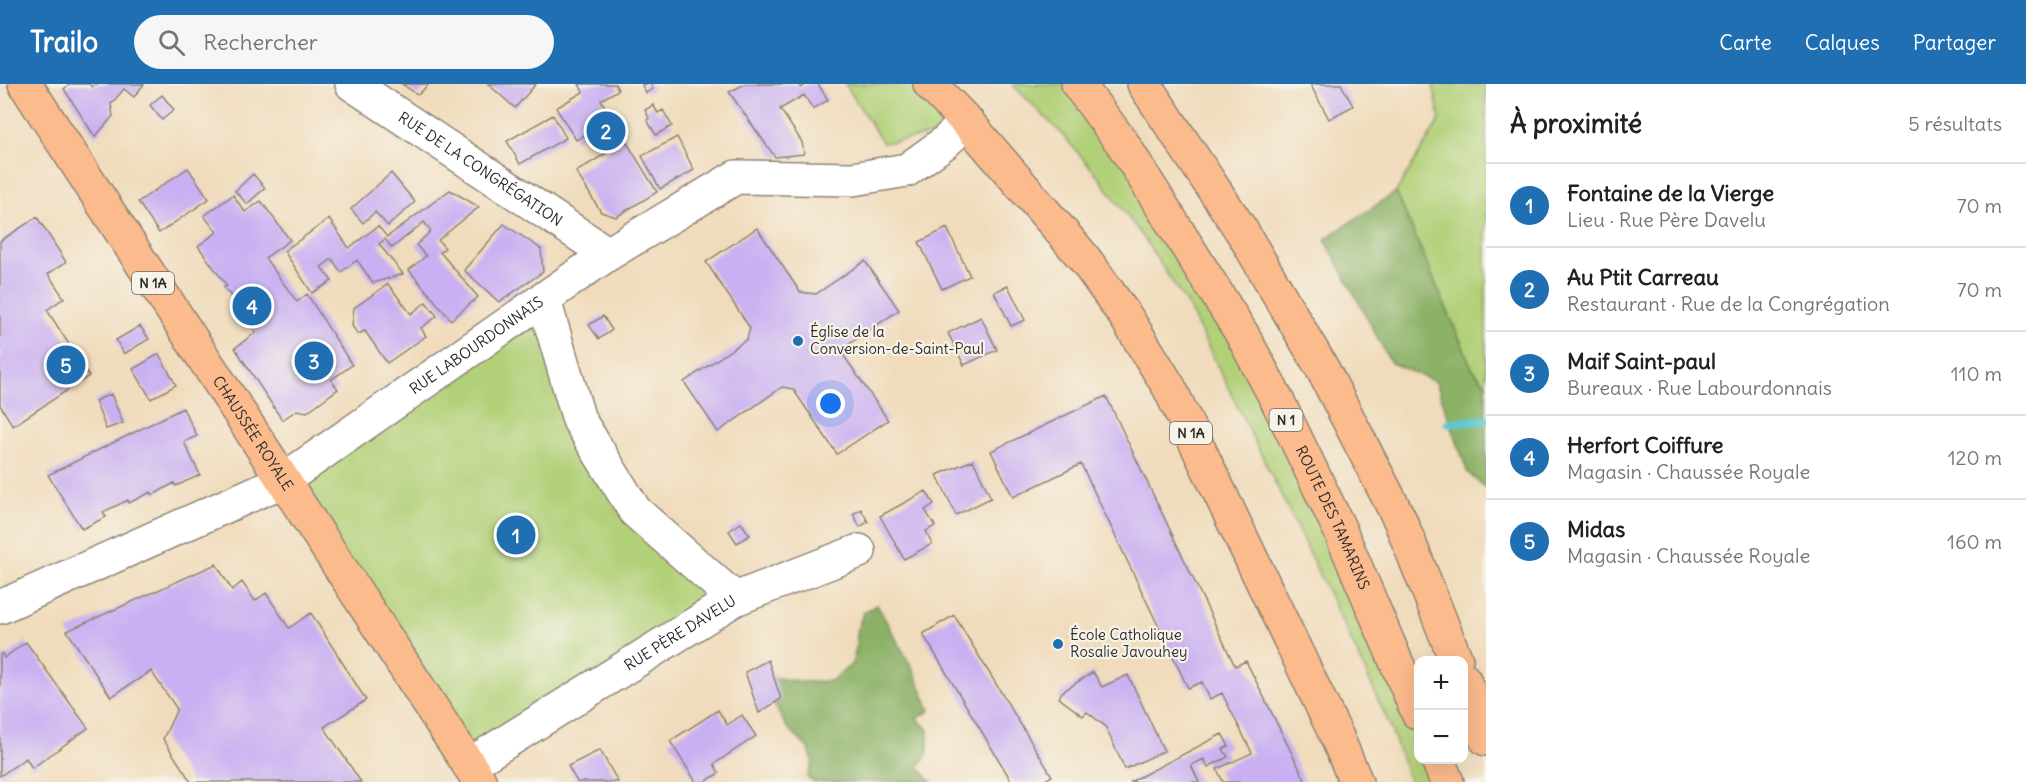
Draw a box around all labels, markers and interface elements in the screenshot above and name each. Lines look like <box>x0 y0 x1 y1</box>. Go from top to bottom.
search box <box>134 15 554 69</box>
text: Trailo <box>30 24 98 60</box>
icon: search <box>155 26 188 59</box>
text: Rechercher <box>203 28 318 56</box>
text: Carte <box>1719 29 1772 56</box>
text: Calques <box>1805 29 1880 56</box>
text: Partager <box>1913 29 1996 56</box>
street label: RUE DE LA CONGRÉGATION <box>395 107 566 230</box>
text: À proximité <box>1510 107 1642 140</box>
pin: 2 <box>586 108 626 154</box>
text: 5 résultats <box>1908 111 2002 136</box>
text: Fontaine de la Vierge <box>1567 179 1774 207</box>
text: 1 <box>1526 193 1533 218</box>
text: 70 m <box>1957 193 2002 218</box>
text: Lieu · Rue Père Davelu <box>1567 207 1766 232</box>
text: Au Ptit Carreau <box>1567 263 1719 291</box>
road number: N 1A <box>132 272 174 294</box>
text: 2 <box>1524 277 1535 302</box>
text: 70 m <box>1957 277 2002 302</box>
pin: 4 <box>232 284 272 328</box>
text: Restaurant · Rue de la Congrégation <box>1567 291 1890 316</box>
street label: RUE LABOURDONNAIS <box>406 292 547 398</box>
place label: Église de la Conversion-de-Saint-Paul <box>810 322 984 358</box>
marker: Église de la Conversion-de-Saint-Paul <box>791 334 805 348</box>
pin: 3 <box>294 338 334 384</box>
pin: 5 <box>46 342 86 388</box>
text: Maif Saint-paul <box>1567 347 1716 375</box>
text: 3 <box>1524 361 1535 386</box>
text: 110 m <box>1951 361 2002 386</box>
street label: CHAUSSÉE ROYALE <box>209 372 298 494</box>
text: Bureaux · Rue Labourdonnais <box>1567 375 1832 400</box>
your location <box>816 389 845 418</box>
road number: N 1 <box>1270 409 1302 431</box>
road number: N 1A <box>1170 422 1212 444</box>
text: Herfort Coiffure <box>1567 431 1723 459</box>
street label: ROUTE DES TAMARINS <box>1292 442 1374 592</box>
text: 4 <box>1524 445 1535 470</box>
text: 120 m <box>1948 445 2002 470</box>
text: Magasin · Chaussée Royale <box>1567 459 1810 484</box>
pin: 1 <box>496 512 536 558</box>
text: Midas <box>1567 515 1625 543</box>
text: 5 <box>1524 529 1535 554</box>
text: 160 m <box>1947 529 2002 554</box>
text: Magasin · Chaussée Royale <box>1567 543 1810 568</box>
street label: RUE PÈRE DAVELU <box>621 591 739 675</box>
place label: École Catholique Rosalie Javouhey <box>1070 625 1188 661</box>
marker: École Catholique Rosalie Javouhey <box>1051 637 1065 651</box>
map controls <box>1414 656 1468 764</box>
button: + <box>1414 656 1468 710</box>
button: − <box>1414 710 1468 764</box>

